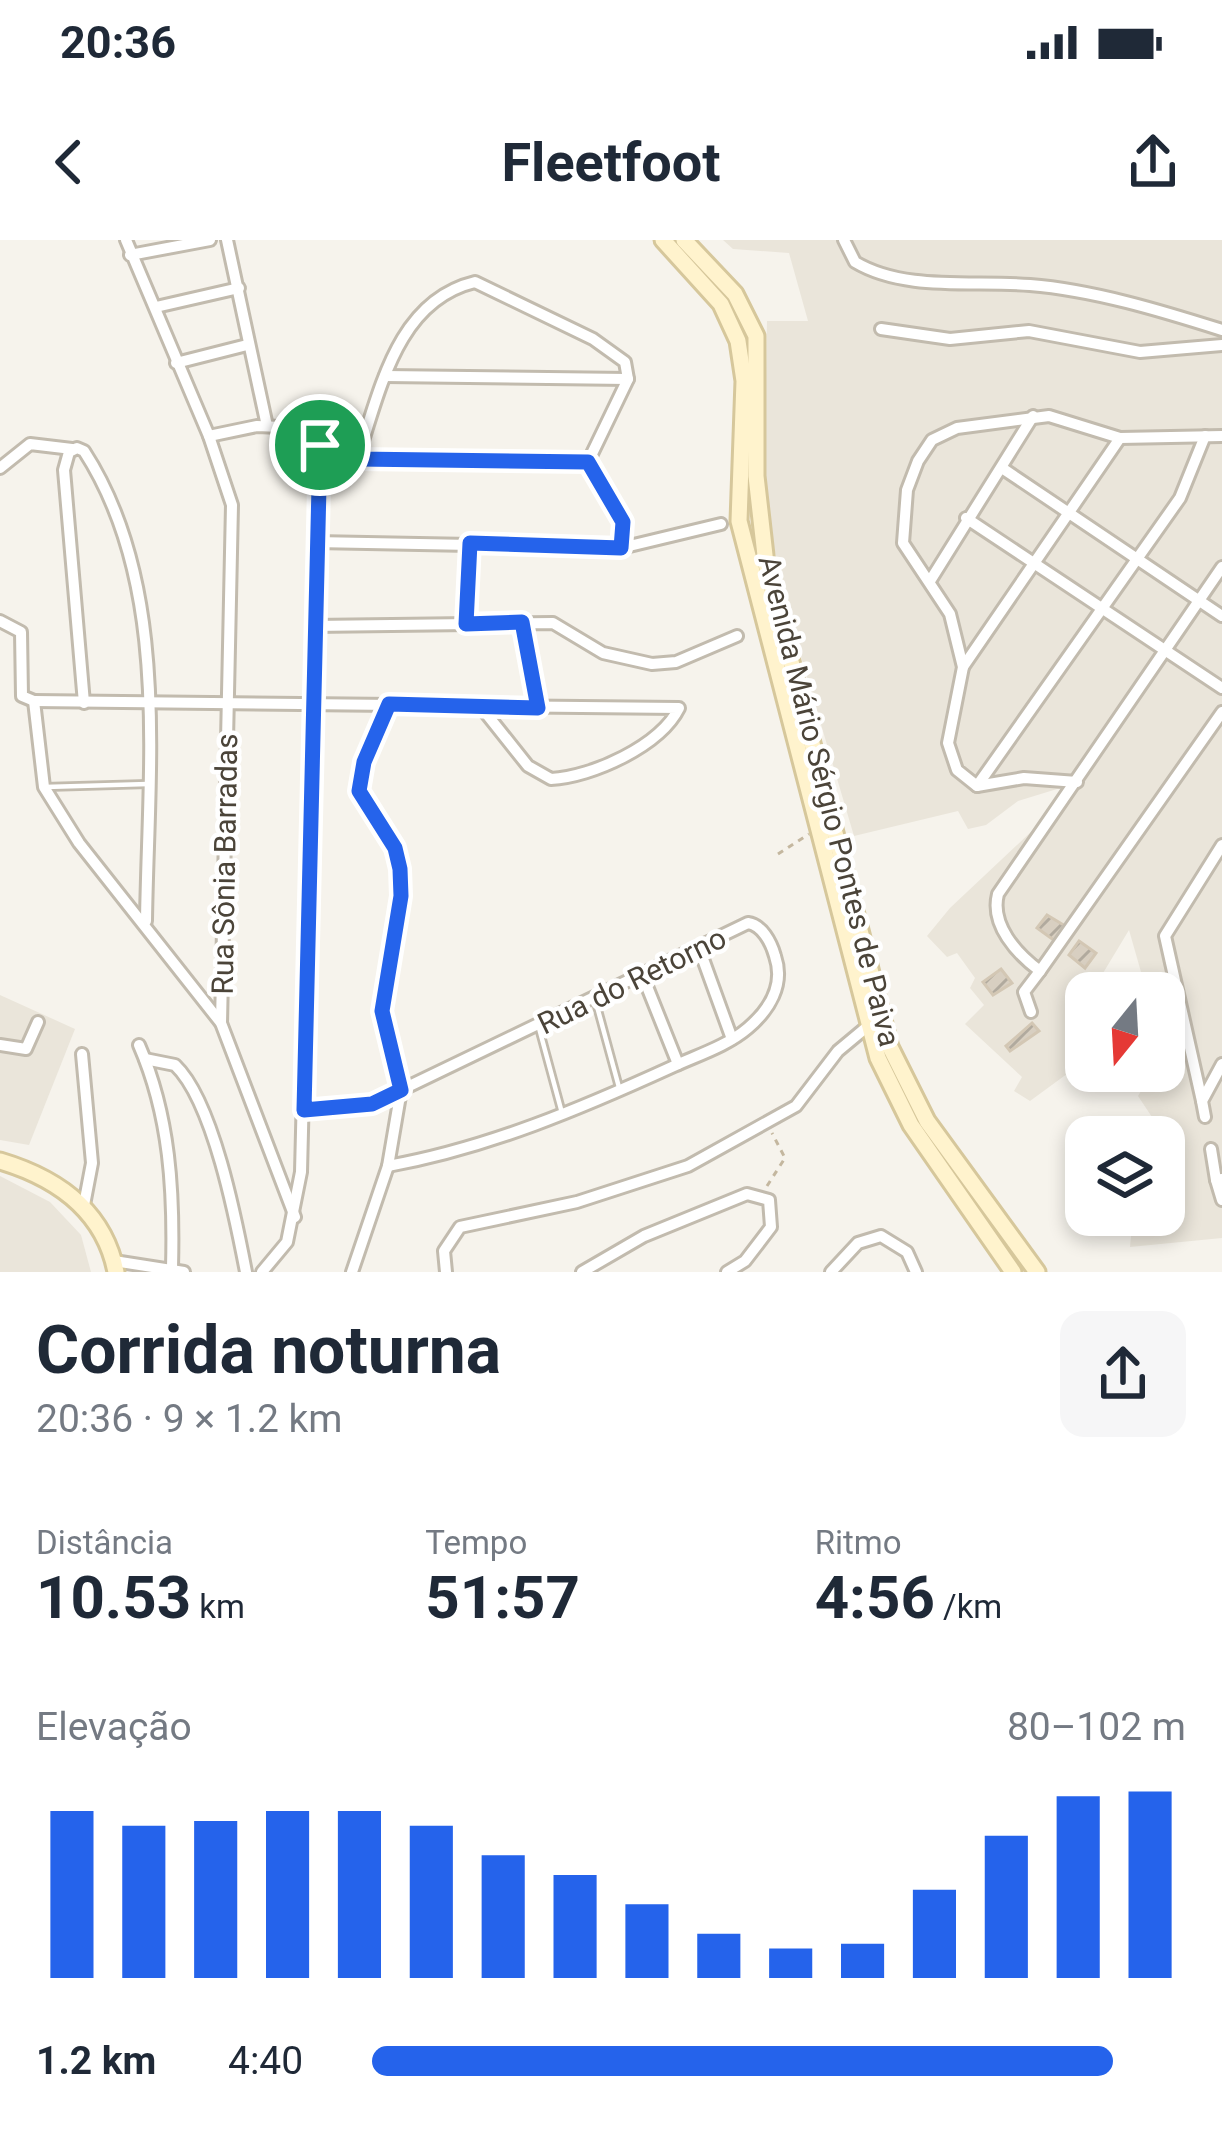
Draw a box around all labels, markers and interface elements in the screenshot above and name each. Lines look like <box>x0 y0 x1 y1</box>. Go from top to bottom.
text: 20:36 <box>60 16 176 69</box>
icon: back <box>36 129 102 195</box>
icon: share <box>1120 129 1186 195</box>
text: Fleetfoot <box>501 131 721 194</box>
pin <box>269 394 371 496</box>
icon: arrive <box>287 412 353 478</box>
street label: Avenida Mário Sérgio Pontes de Paiva <box>751 552 908 1050</box>
street label: Rua Sônia Barradas <box>205 733 244 995</box>
street label: Rua do Retorno <box>532 920 732 1041</box>
north arrow <box>1065 972 1185 1092</box>
map controls <box>1065 972 1185 1236</box>
button: layers <box>1065 1116 1185 1236</box>
button: share <box>1060 1311 1186 1437</box>
text: Corrida noturna <box>36 1312 501 1389</box>
text: 20:36 · 9 × 1.2 km <box>36 1396 343 1442</box>
text: Distância <box>36 1523 173 1562</box>
text: Tempo <box>425 1523 527 1562</box>
text: Ritmo <box>815 1523 902 1562</box>
text: 10.53 <box>36 1562 191 1633</box>
text: 51:57 <box>425 1562 580 1633</box>
text: 4:56 <box>815 1562 935 1633</box>
text: km <box>191 1587 245 1626</box>
text: /km <box>935 1587 1002 1626</box>
text: Elevação <box>36 1704 192 1750</box>
text: 80–102 m <box>1007 1704 1186 1750</box>
text: 1.2 km <box>36 2038 156 2084</box>
text: 4:40 <box>228 2038 303 2084</box>

